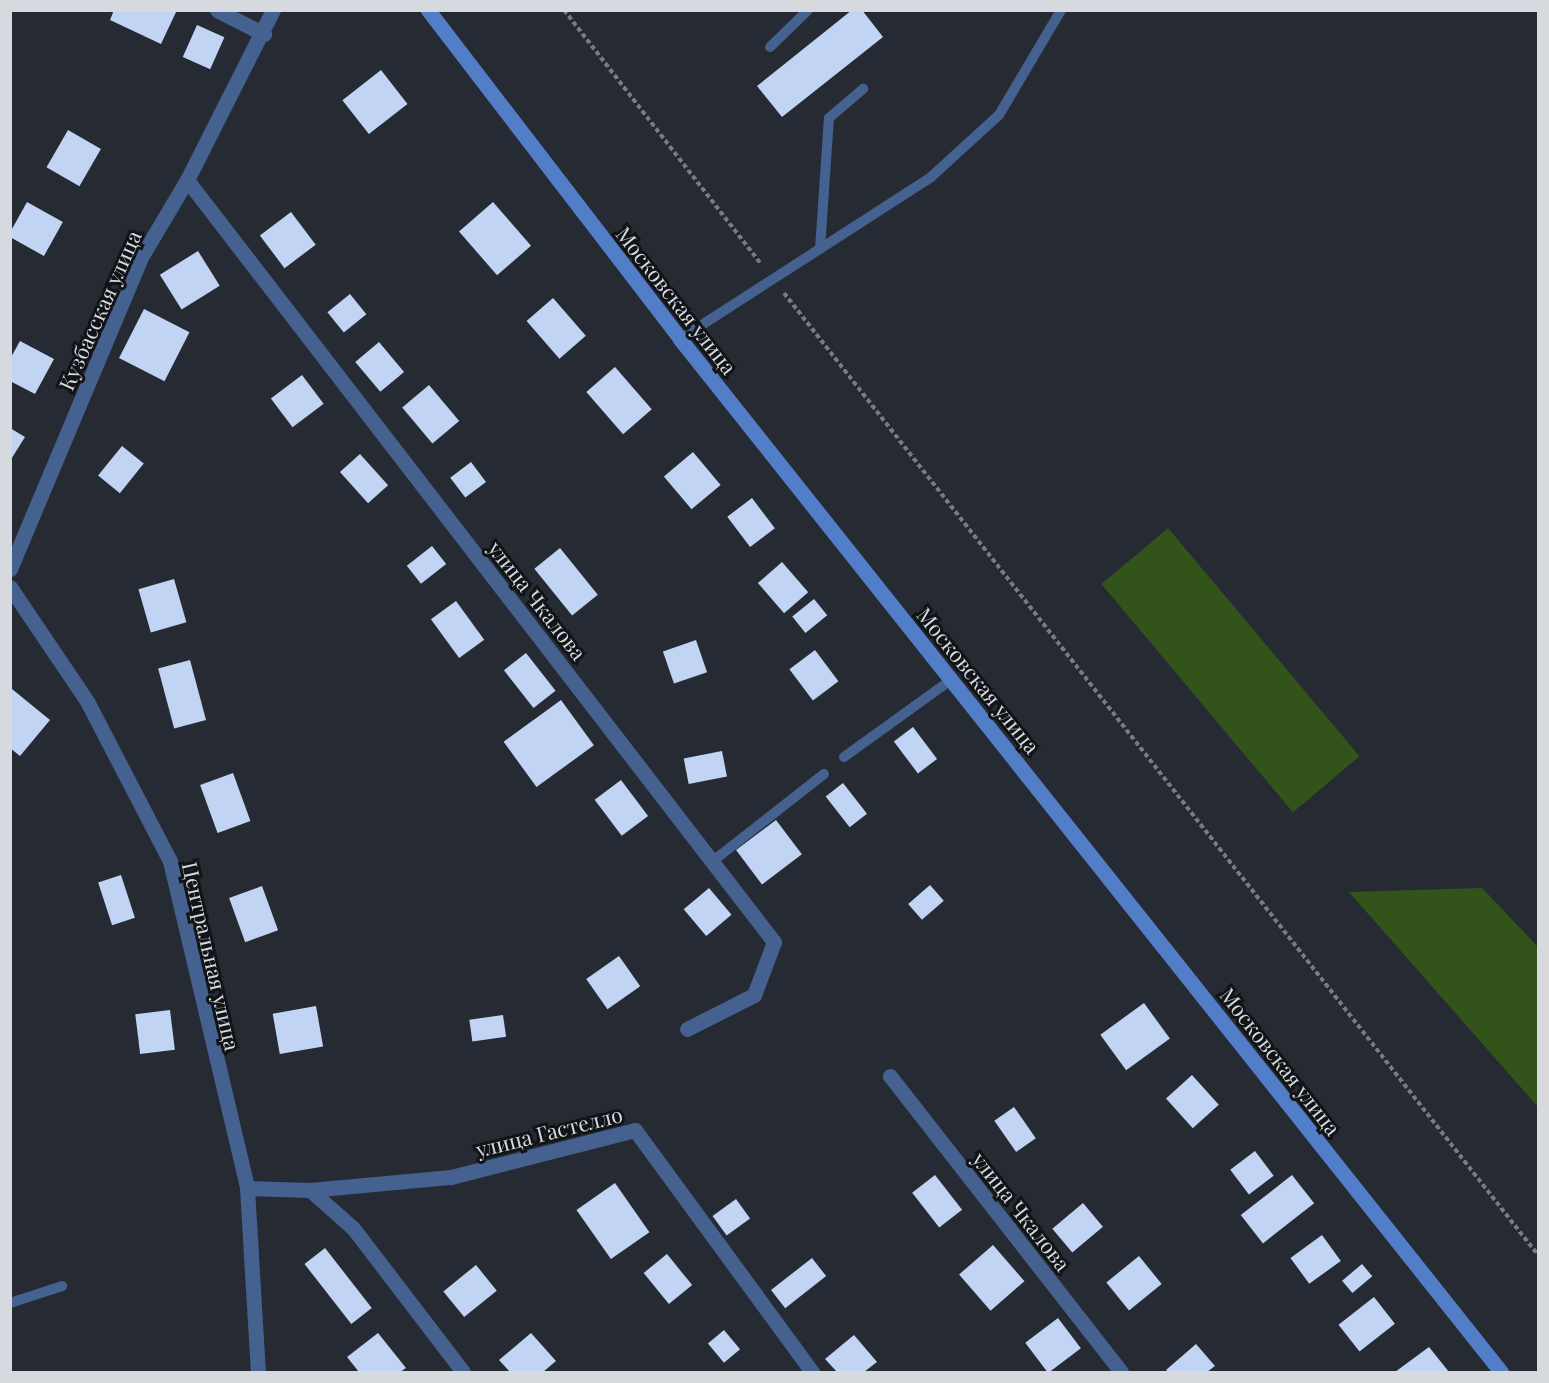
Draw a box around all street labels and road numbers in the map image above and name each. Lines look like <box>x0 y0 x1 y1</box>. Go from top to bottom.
street label: Московская улица <box>612 221 742 379</box>
street label: Кузбасская улица <box>52 226 146 394</box>
street label: улица Чкалова <box>484 536 592 664</box>
street label: Московская улица <box>913 602 1045 758</box>
street label: Центральная улица <box>178 859 246 1053</box>
street label: Московская улица <box>1216 982 1346 1140</box>
street label: улица Гастелло <box>473 1101 625 1161</box>
street label: улица Чкалова <box>968 1147 1076 1275</box>

